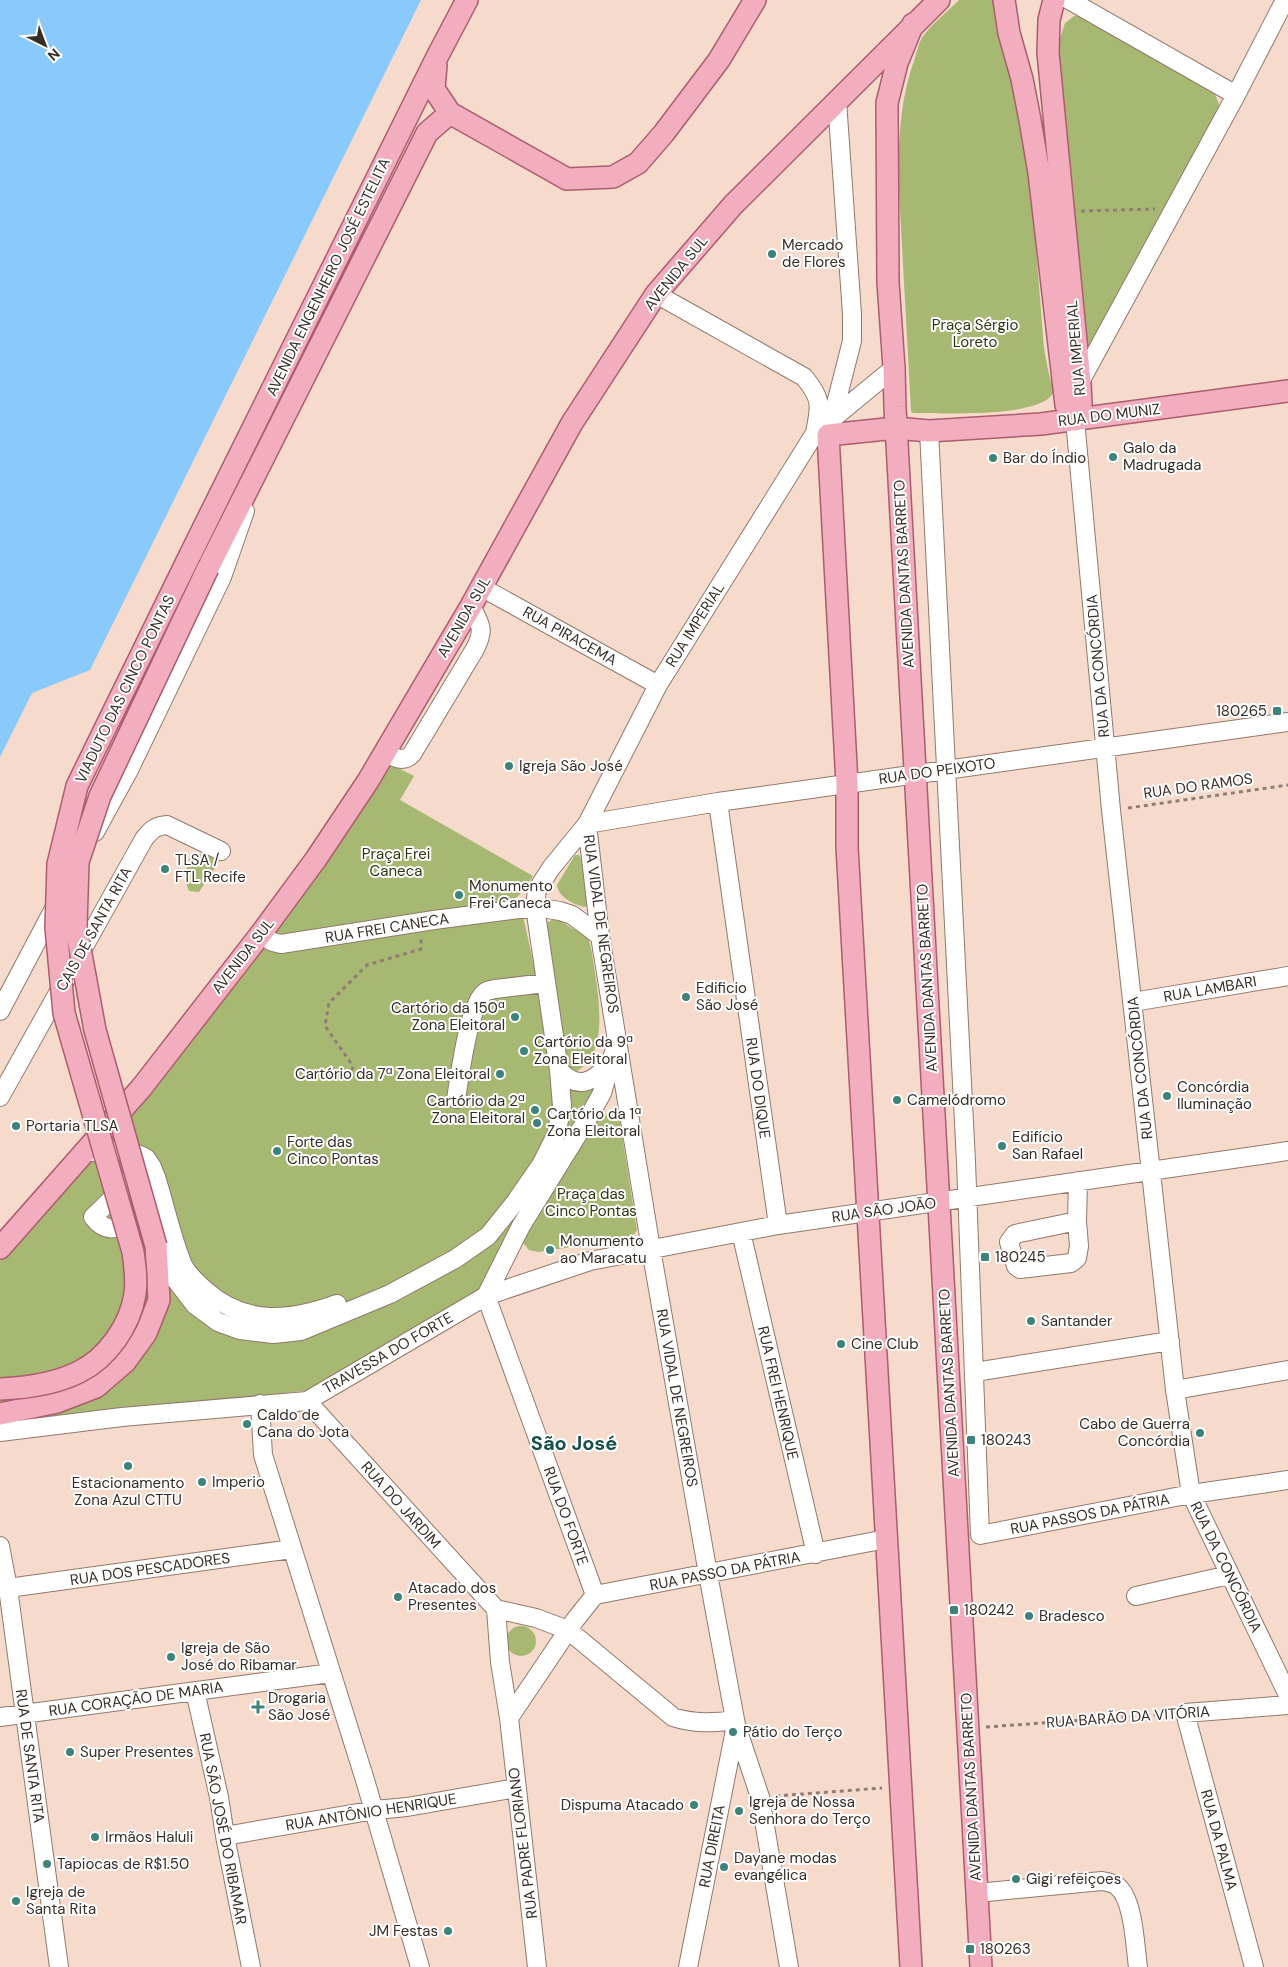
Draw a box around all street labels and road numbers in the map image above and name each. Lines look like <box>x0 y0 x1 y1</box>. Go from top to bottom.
street label: AVENIDA ENGENHEIRO JOSÉ ESTELITA <box>261 154 395 400</box>
street label: AVENIDA SUL <box>640 231 712 315</box>
street label: RUA IMPERIAL <box>1062 299 1090 397</box>
street label: RUA DO MUNIZ <box>1057 399 1161 431</box>
street label: AVENIDA DANTAS BARRETO <box>889 479 919 669</box>
street label: AVENIDA SUL <box>433 573 495 661</box>
street label: RUA IMPERIAL <box>661 579 729 671</box>
street label: VIADUTO DAS CINCO PONTAS <box>71 591 179 786</box>
street label: RUA DA CONCÓRDIA <box>1082 594 1114 738</box>
street label: RUA PIRACEMA <box>519 602 621 670</box>
street label: RUA DO PEIXOTO <box>877 753 997 789</box>
street label: RUA DO RAMOS <box>1142 768 1254 804</box>
street label: RUA VIDAL DE NEGREIROS <box>579 833 623 1015</box>
street label: CAIS DE SANTA RITA <box>51 863 137 995</box>
street label: AVENIDA DANTAS BARRETO <box>912 883 942 1073</box>
street label: RUA FREI CANECA <box>324 908 450 948</box>
street label: AVENIDA SUL <box>207 914 279 998</box>
street label: RUA LAMBARI <box>1162 971 1258 1007</box>
street label: RUA DA CONCÓRDIA <box>1123 996 1157 1140</box>
street label: RUA DO DIQUE <box>741 1036 775 1140</box>
street label: RUA SÃO JOÃO <box>830 1193 938 1227</box>
street label: AVENIDA DANTAS BARRETO <box>934 1288 964 1478</box>
street label: RUA VIDAL DE NEGREIROS <box>651 1307 703 1489</box>
street label: TRAVESSA DO FORTE <box>319 1308 457 1398</box>
street label: RUA FREI HENRIQUE <box>753 1324 803 1462</box>
street label: RUA DO JARDIM <box>357 1457 445 1553</box>
street label: RUA DO FORTE <box>539 1464 593 1568</box>
street label: RUA PASSOS DA PÁTRIA <box>1009 1489 1171 1539</box>
street label: RUA DA CONCÓRDIA <box>1186 1498 1266 1636</box>
street label: RUA PASSO DA PÁTRIA <box>648 1547 802 1595</box>
street label: RUA DOS PESCADORES <box>69 1548 232 1590</box>
street label: RUA CORAÇÃO DE MARIA <box>47 1677 225 1721</box>
street label: RUA DE SANTA RITA <box>11 1688 49 1824</box>
street label: AVENIDA DANTAS BARRETO <box>956 1692 986 1882</box>
street label: RUA BARÃO DA VITÓRIA <box>1046 1701 1210 1733</box>
street label: RUA SÃO JOSÉ DO RIBAMAR <box>195 1731 251 1927</box>
street label: RUA PADRE FLORIANO <box>504 1766 542 1920</box>
street label: RUA DA PALMA <box>1196 1787 1242 1893</box>
street label: RUA ANTÔNIO HENRIQUE <box>284 1789 458 1835</box>
street label: RUA DIREITA <box>694 1803 730 1889</box>

